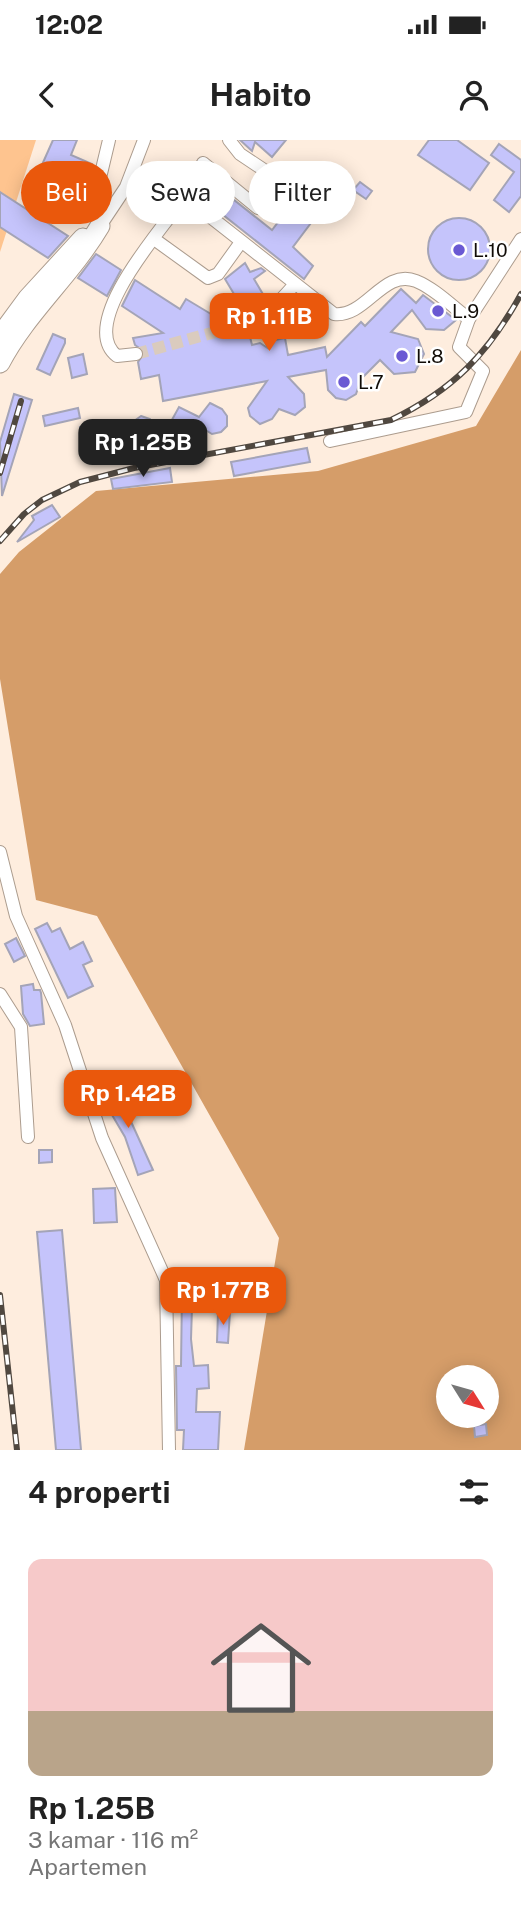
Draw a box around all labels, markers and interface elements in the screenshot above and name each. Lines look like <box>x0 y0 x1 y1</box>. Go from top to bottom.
text: 12:02 <box>35 9 103 40</box>
icon: back <box>28 76 66 114</box>
text: Habito <box>210 76 311 113</box>
icon: person <box>455 76 493 114</box>
chip: Beli <box>21 161 112 224</box>
chip: Sewa <box>126 161 235 224</box>
chip: Filter <box>249 161 356 224</box>
place label: L.10 <box>473 239 508 261</box>
marker: L.10 <box>451 242 467 258</box>
pin: Rp 1.11B <box>197 294 341 353</box>
place label: L.9 <box>452 300 479 322</box>
text: Rp 1.11B <box>226 302 312 329</box>
marker: L.9 <box>430 303 446 319</box>
place label: L.8 <box>416 345 444 367</box>
marker: L.8 <box>394 348 410 364</box>
place label: L.7 <box>358 371 384 393</box>
marker: L.7 <box>336 374 352 390</box>
pin: Rp 1.25B <box>71 420 215 479</box>
text: Rp 1.25B <box>94 428 192 455</box>
pin: Rp 1.42B <box>56 1070 200 1130</box>
text: Rp 1.42B <box>80 1079 176 1106</box>
pin: Rp 1.77B <box>151 1268 295 1327</box>
text: Rp 1.77B <box>176 1276 270 1303</box>
north arrow <box>436 1365 499 1428</box>
map controls <box>436 1365 499 1428</box>
icon: filters <box>455 1473 493 1511</box>
text: 4 properti <box>28 1474 170 1510</box>
icon: home <box>198 1605 324 1731</box>
text: Rp 1.25B <box>28 1790 155 1826</box>
text: 3 kamar · 116 m² <box>28 1826 198 1853</box>
text: Apartemen <box>28 1853 147 1880</box>

